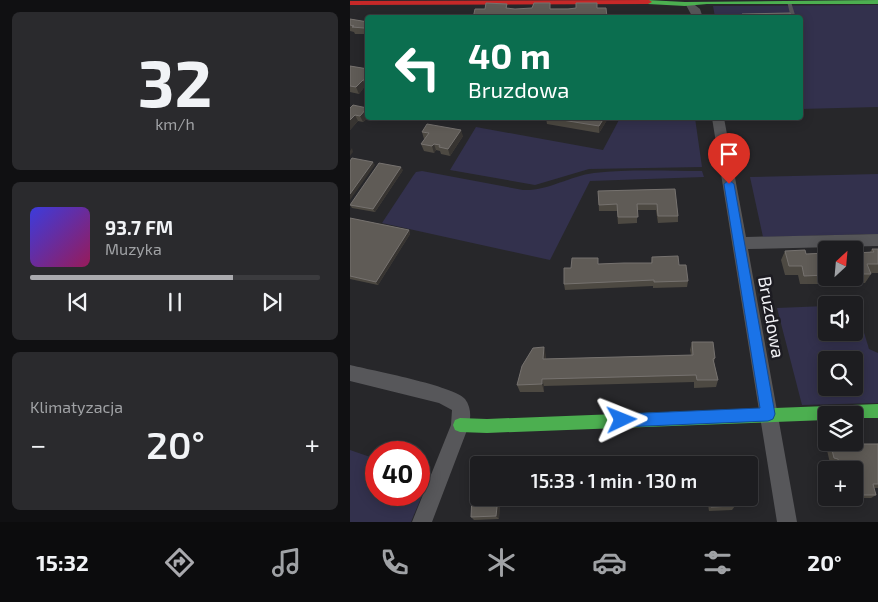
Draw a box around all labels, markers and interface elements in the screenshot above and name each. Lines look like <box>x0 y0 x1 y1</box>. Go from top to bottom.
text: 40 m <box>468 34 551 76</box>
icon: left <box>385 35 450 100</box>
text: 32 <box>138 42 212 120</box>
text: Bruzdowa <box>468 76 569 102</box>
text: km/h <box>155 114 195 133</box>
pin <box>708 133 750 184</box>
icon: arrive <box>715 140 743 168</box>
text: 93.7 FM <box>105 216 173 239</box>
text: Muzyka <box>105 239 162 258</box>
north arrow <box>818 241 862 286</box>
map controls <box>818 241 863 506</box>
street label: Bruzdowa <box>754 274 790 360</box>
icon: previous <box>64 288 92 316</box>
icon: pause <box>161 288 189 316</box>
icon: next <box>258 288 286 316</box>
button: sound <box>818 296 863 341</box>
button: search <box>818 351 863 396</box>
position arrow <box>595 393 647 445</box>
text: Klimatyzacja <box>30 397 123 416</box>
button: layers <box>818 406 863 451</box>
text: 20° <box>146 421 205 467</box>
text: − <box>30 427 46 461</box>
text: + <box>305 427 320 461</box>
speed limit sign: 40 <box>365 441 430 506</box>
button: + <box>818 461 863 506</box>
text: 15:33 · 1 min · 130 m <box>531 469 697 492</box>
icon: directions <box>162 545 197 580</box>
icon: music <box>269 545 304 580</box>
icon: phone <box>377 545 412 580</box>
icon: climate <box>484 545 519 580</box>
icon: car <box>592 545 627 580</box>
icon: filters <box>700 545 735 580</box>
text: 15:32 <box>36 549 89 575</box>
text: 20° <box>807 549 842 575</box>

